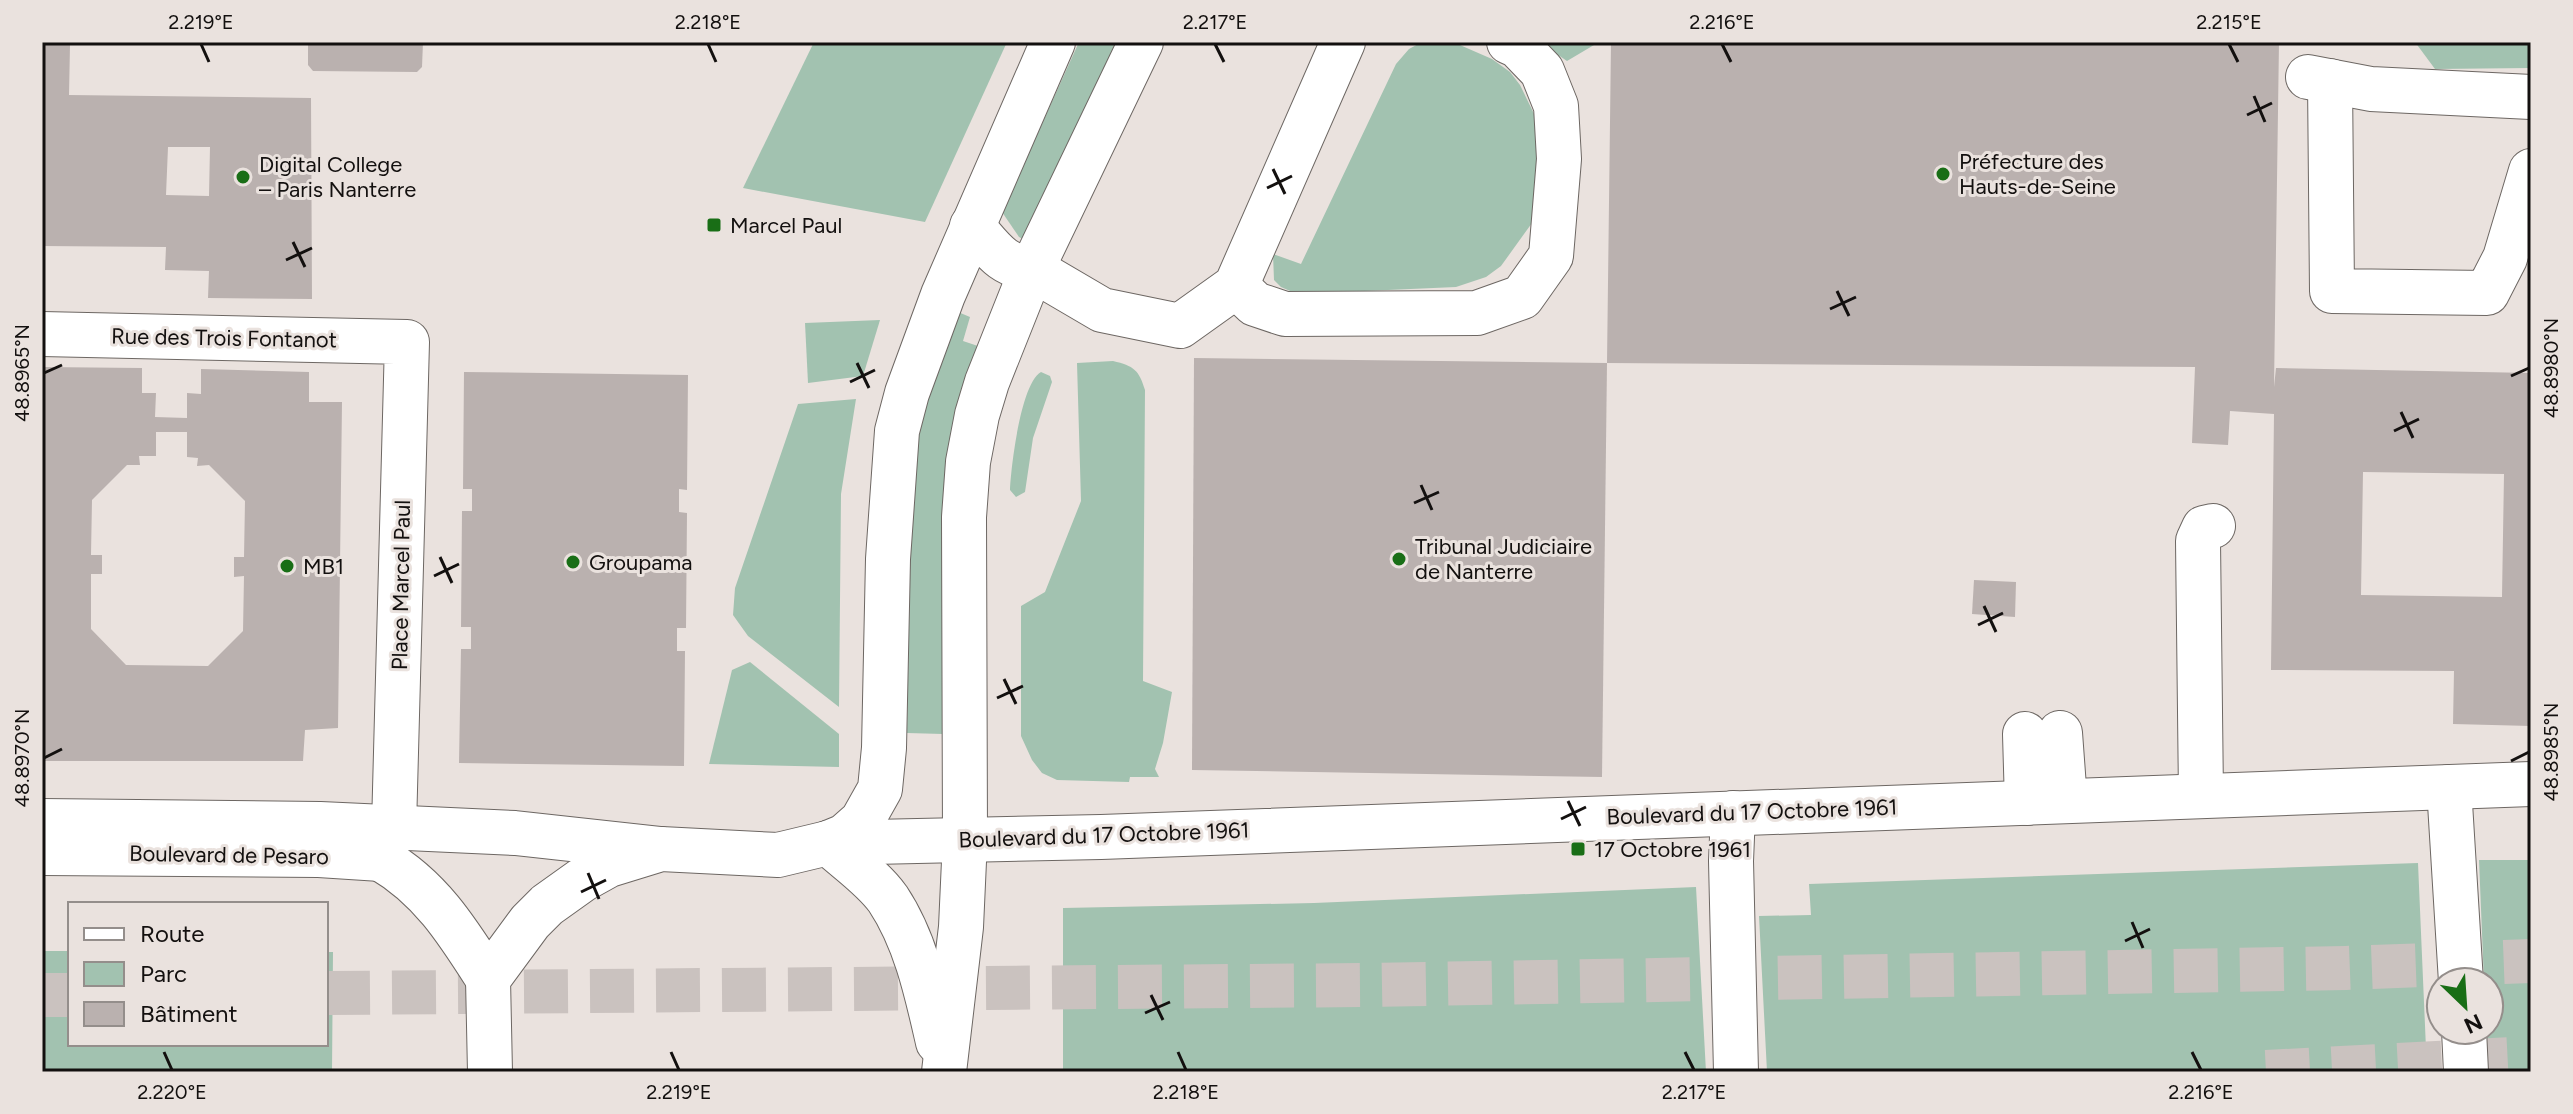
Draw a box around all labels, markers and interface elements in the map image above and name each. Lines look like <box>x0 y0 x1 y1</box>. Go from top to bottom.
text: 2.219°E <box>168 10 234 34</box>
text: 2.218°E <box>675 10 741 34</box>
text: 2.217°E <box>1183 10 1247 34</box>
text: 2.216°E <box>1689 10 1755 34</box>
text: 2.215°E <box>2196 10 2262 34</box>
place label: Préfecture des Hauts-de-Seine <box>1959 148 2116 200</box>
place label: Digital College – Paris Nanterre <box>259 151 416 203</box>
marker: Préfecture des Hauts-de-Seine <box>1934 165 1952 183</box>
marker: Digital College – Paris Nanterre <box>234 168 252 186</box>
place label: Marcel Paul <box>730 212 842 239</box>
marker: Marcel Paul <box>705 216 723 234</box>
text: 48.8980°N <box>2539 318 2563 418</box>
street label: Rue des Trois Fontanot <box>111 323 337 353</box>
text: 48.8965°N <box>10 324 34 422</box>
street label: Place Marcel Paul <box>386 500 416 670</box>
place label: Tribunal Judiciaire de Nanterre <box>1415 533 1592 585</box>
place label: Groupama <box>589 549 692 576</box>
marker: Tribunal Judiciaire de Nanterre <box>1390 550 1408 568</box>
place label: MB1 <box>303 553 344 580</box>
marker: Groupama <box>564 553 582 571</box>
marker: MB1 <box>278 557 296 575</box>
text: 48.8985°N <box>2539 702 2563 802</box>
text: 48.8970°N <box>10 709 34 807</box>
street label: Boulevard du 17 Octobre 1961 <box>1606 793 1898 831</box>
street label: Boulevard du 17 Octobre 1961 <box>958 816 1250 854</box>
place label: 17 Octobre 1961 <box>1594 836 1751 863</box>
street label: Boulevard de Pesaro <box>129 840 329 870</box>
marker: 17 Octobre 1961 <box>1569 840 1587 858</box>
legend <box>68 902 328 1046</box>
text: Route <box>140 919 204 948</box>
text: Parc <box>140 959 187 988</box>
north arrow <box>2425 966 2505 1046</box>
text: Bâtiment <box>140 999 238 1028</box>
text: N <box>2460 1008 2487 1040</box>
text: 2.220°E <box>137 1080 207 1104</box>
text: 2.219°E <box>646 1080 712 1104</box>
text: 2.218°E <box>1153 1080 1219 1104</box>
text: 2.217°E <box>1662 1080 1726 1104</box>
text: 2.216°E <box>2168 1080 2234 1104</box>

